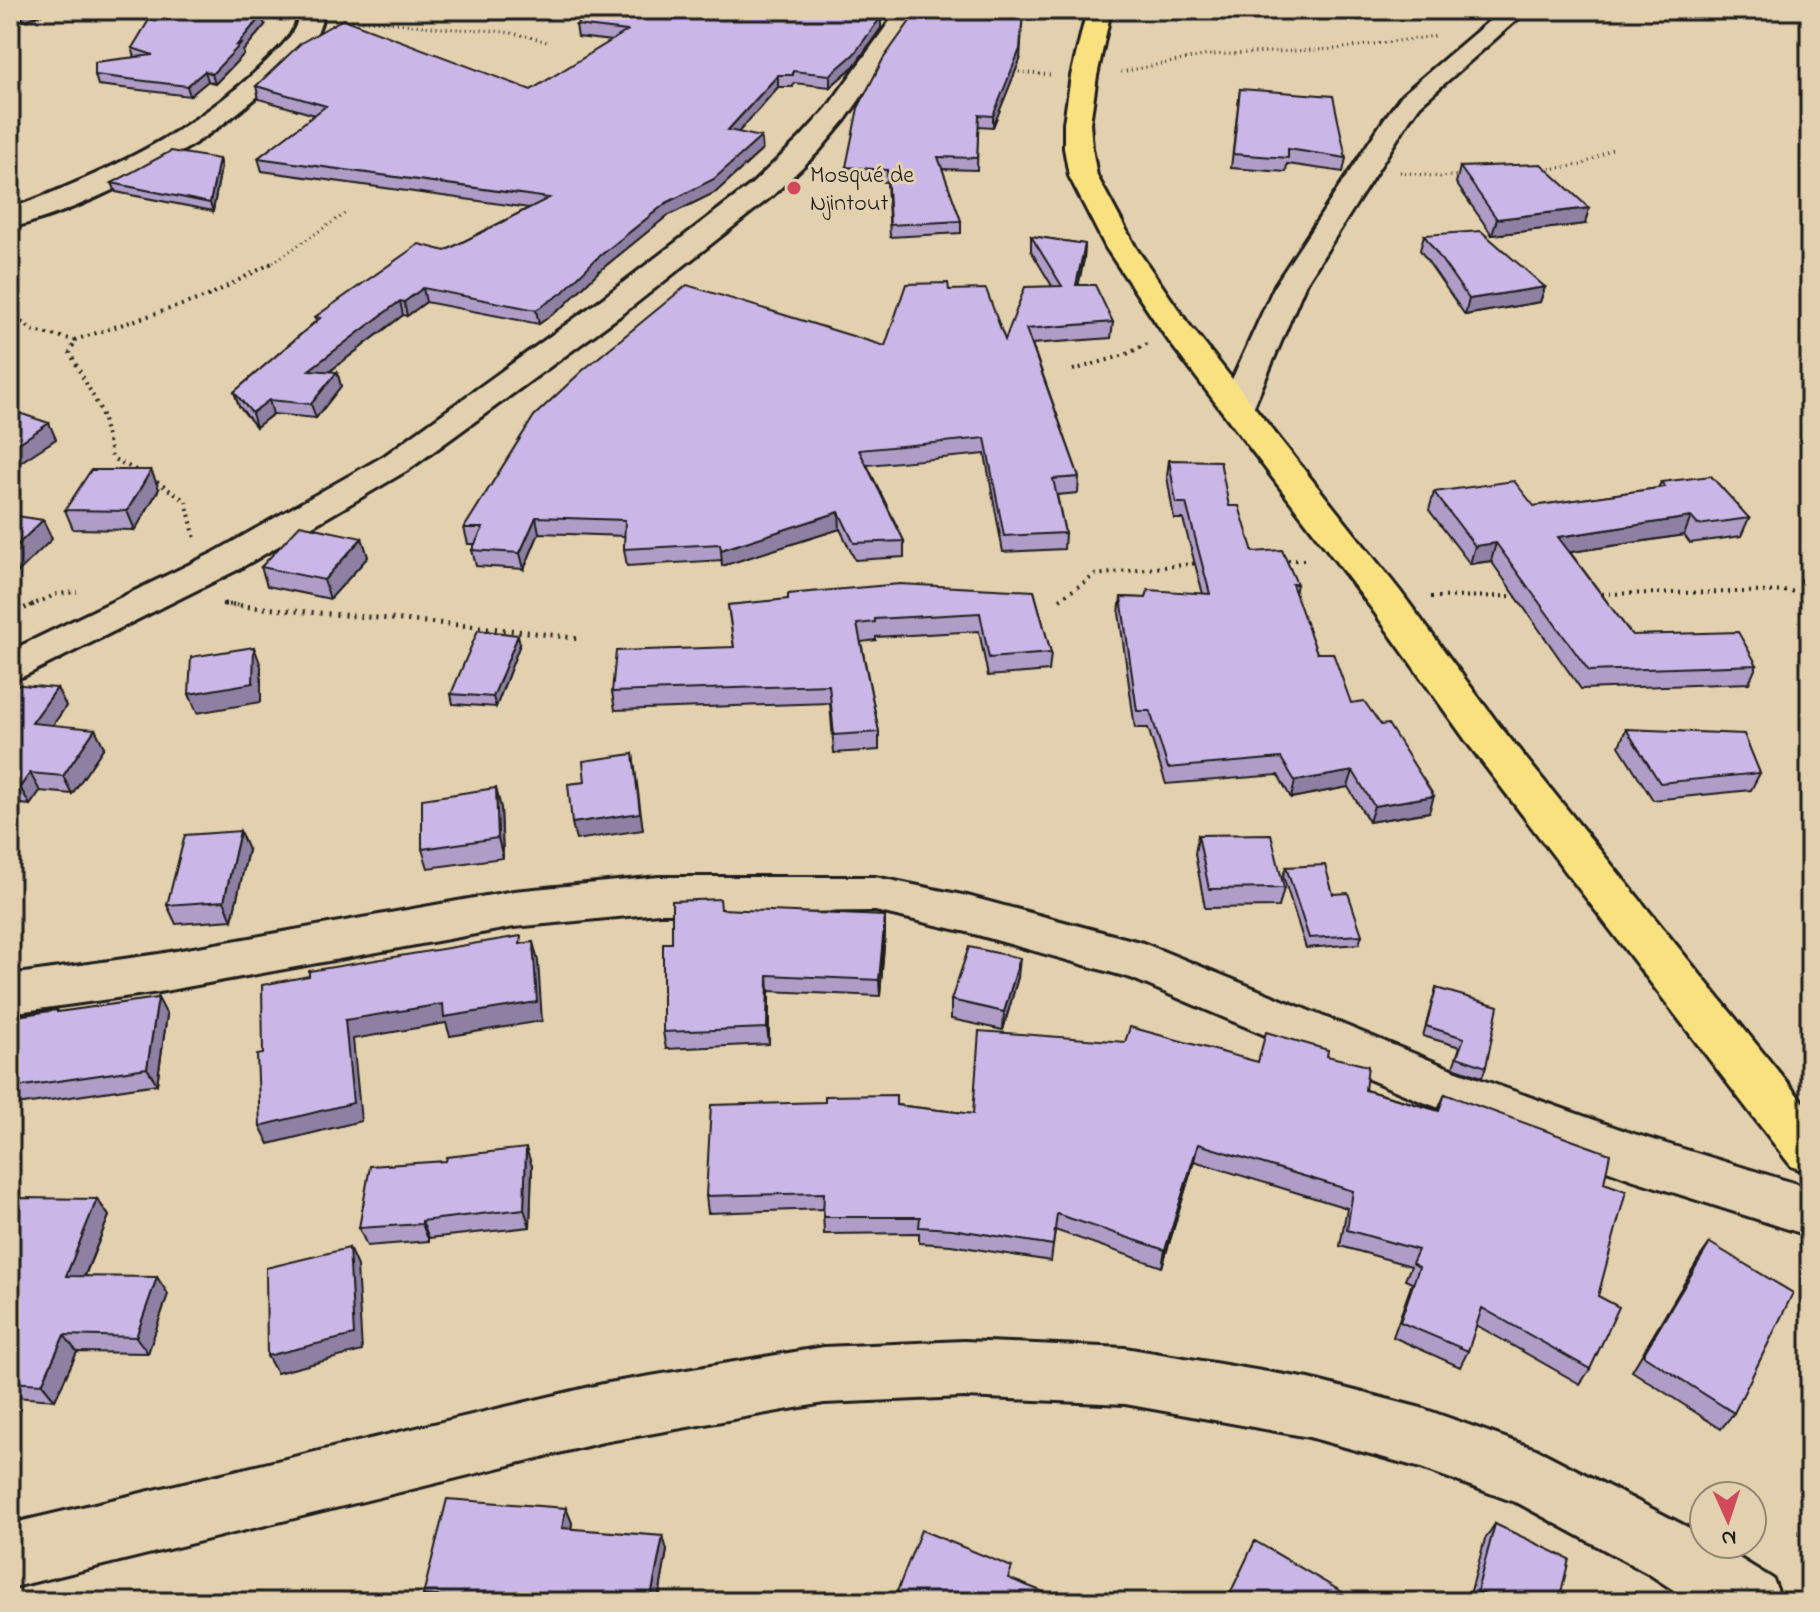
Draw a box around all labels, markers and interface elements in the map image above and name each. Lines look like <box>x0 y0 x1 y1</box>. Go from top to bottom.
place label: Mosqué de Njintout <box>810 159 914 222</box>
marker: Mosqué de Njintout <box>785 179 803 197</box>
north arrow <box>1688 1480 1768 1560</box>
text: N <box>1721 1521 1737 1553</box>

